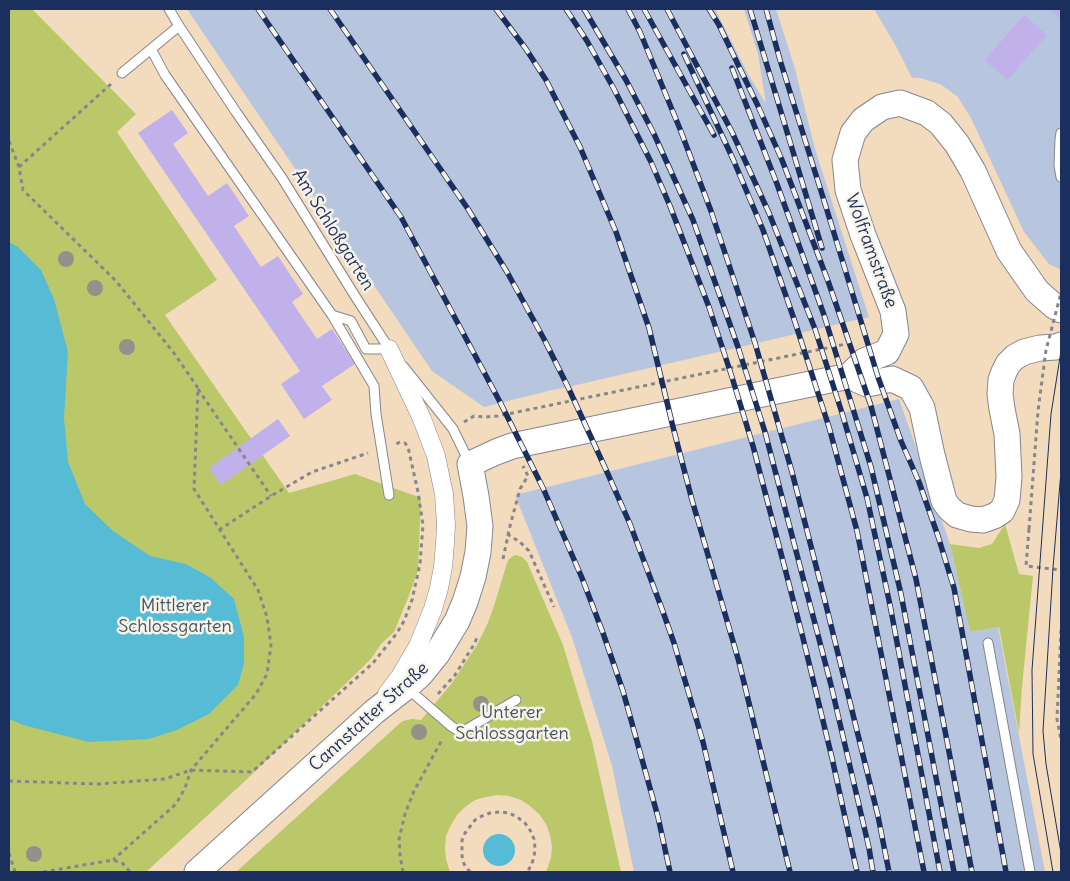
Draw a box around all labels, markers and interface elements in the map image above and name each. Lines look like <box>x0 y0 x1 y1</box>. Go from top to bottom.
street label: Am Schloßgarten <box>287 165 379 295</box>
street label: Wolframstraße <box>840 191 902 311</box>
park label: Mittlerer Schlossgarten <box>118 595 232 638</box>
street label: Cannstatter Straße <box>305 658 433 776</box>
park label: Unterer Schlossgarten <box>455 702 569 744</box>

